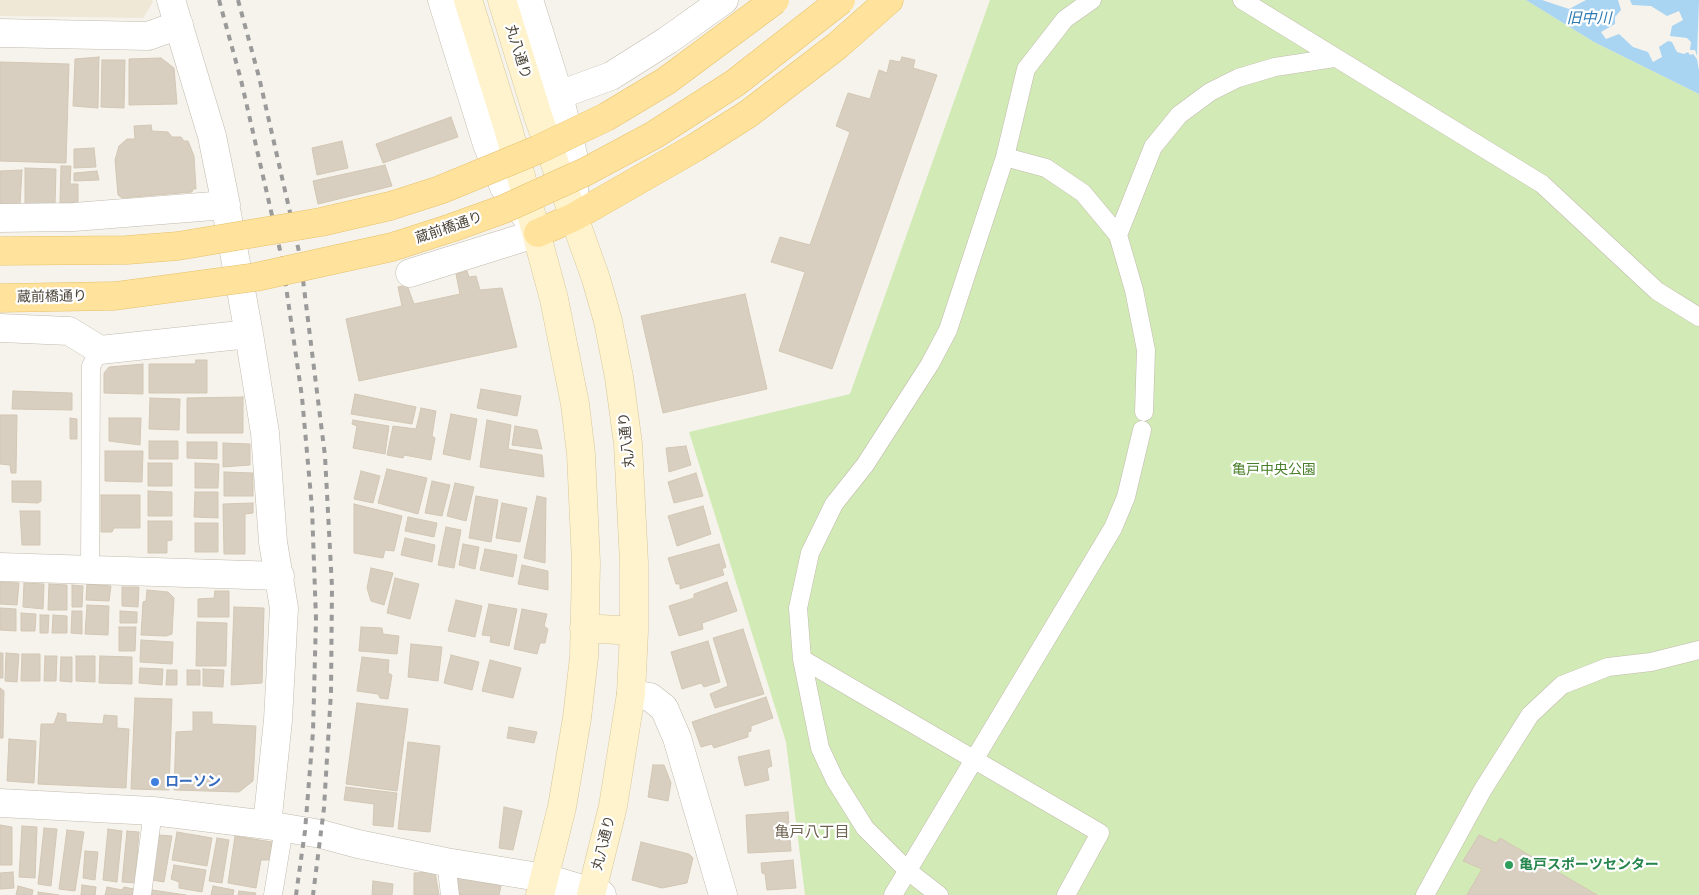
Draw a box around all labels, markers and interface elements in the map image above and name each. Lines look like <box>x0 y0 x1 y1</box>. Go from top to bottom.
water label: 旧中川 <box>1567 10 1611 28</box>
street label: 丸八通り <box>502 23 534 81</box>
street label: 蔵前橋通り <box>413 209 485 247</box>
street label: 蔵前橋通り <box>17 288 87 306</box>
street label: 丸八通り <box>616 411 638 469</box>
park label: 亀戸中央公園 <box>1232 462 1316 478</box>
place label: ローソン <box>165 774 221 790</box>
marker: ローソン <box>149 776 161 788</box>
street label: 丸八通り <box>589 814 619 872</box>
district label: 亀戸八丁目 <box>775 824 849 842</box>
place label: 亀戸スポーツセンター <box>1519 857 1659 873</box>
marker: 亀戸スポーツセンター <box>1503 859 1515 871</box>

